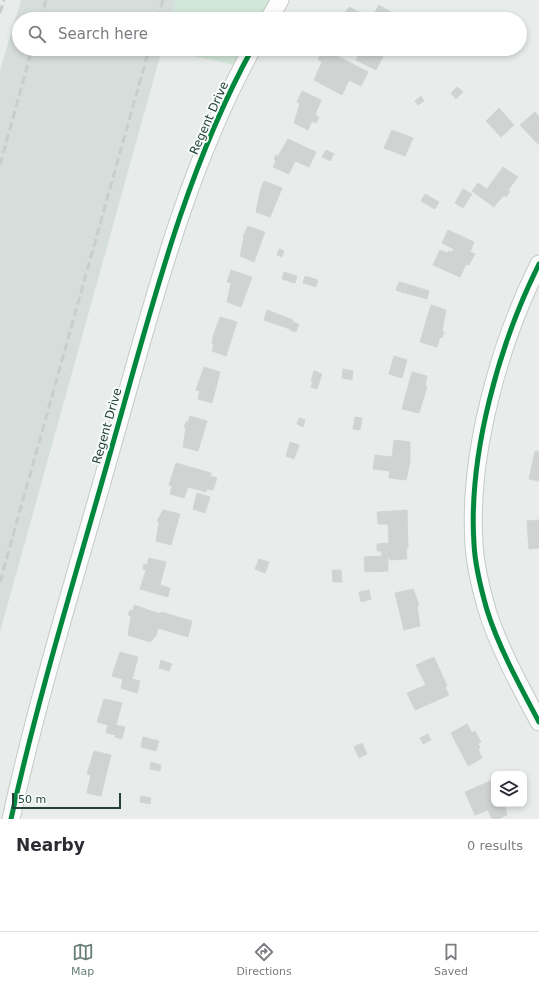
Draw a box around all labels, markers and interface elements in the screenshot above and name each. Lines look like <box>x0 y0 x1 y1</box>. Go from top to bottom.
search box <box>12 12 527 56</box>
icon: search <box>26 23 48 45</box>
text: Search here <box>58 25 148 43</box>
street label: Regent Drive <box>187 79 231 157</box>
street label: Regent Drive <box>89 386 125 466</box>
map controls <box>491 771 527 807</box>
button: layers <box>491 771 527 807</box>
scale bar <box>12 791 121 810</box>
text: 50 m <box>18 793 46 806</box>
text: Nearby <box>16 835 85 855</box>
text: 0 results <box>467 838 523 853</box>
tab: Map <box>71 941 94 978</box>
tab: Directions <box>236 941 292 978</box>
tab: Saved <box>434 941 468 978</box>

